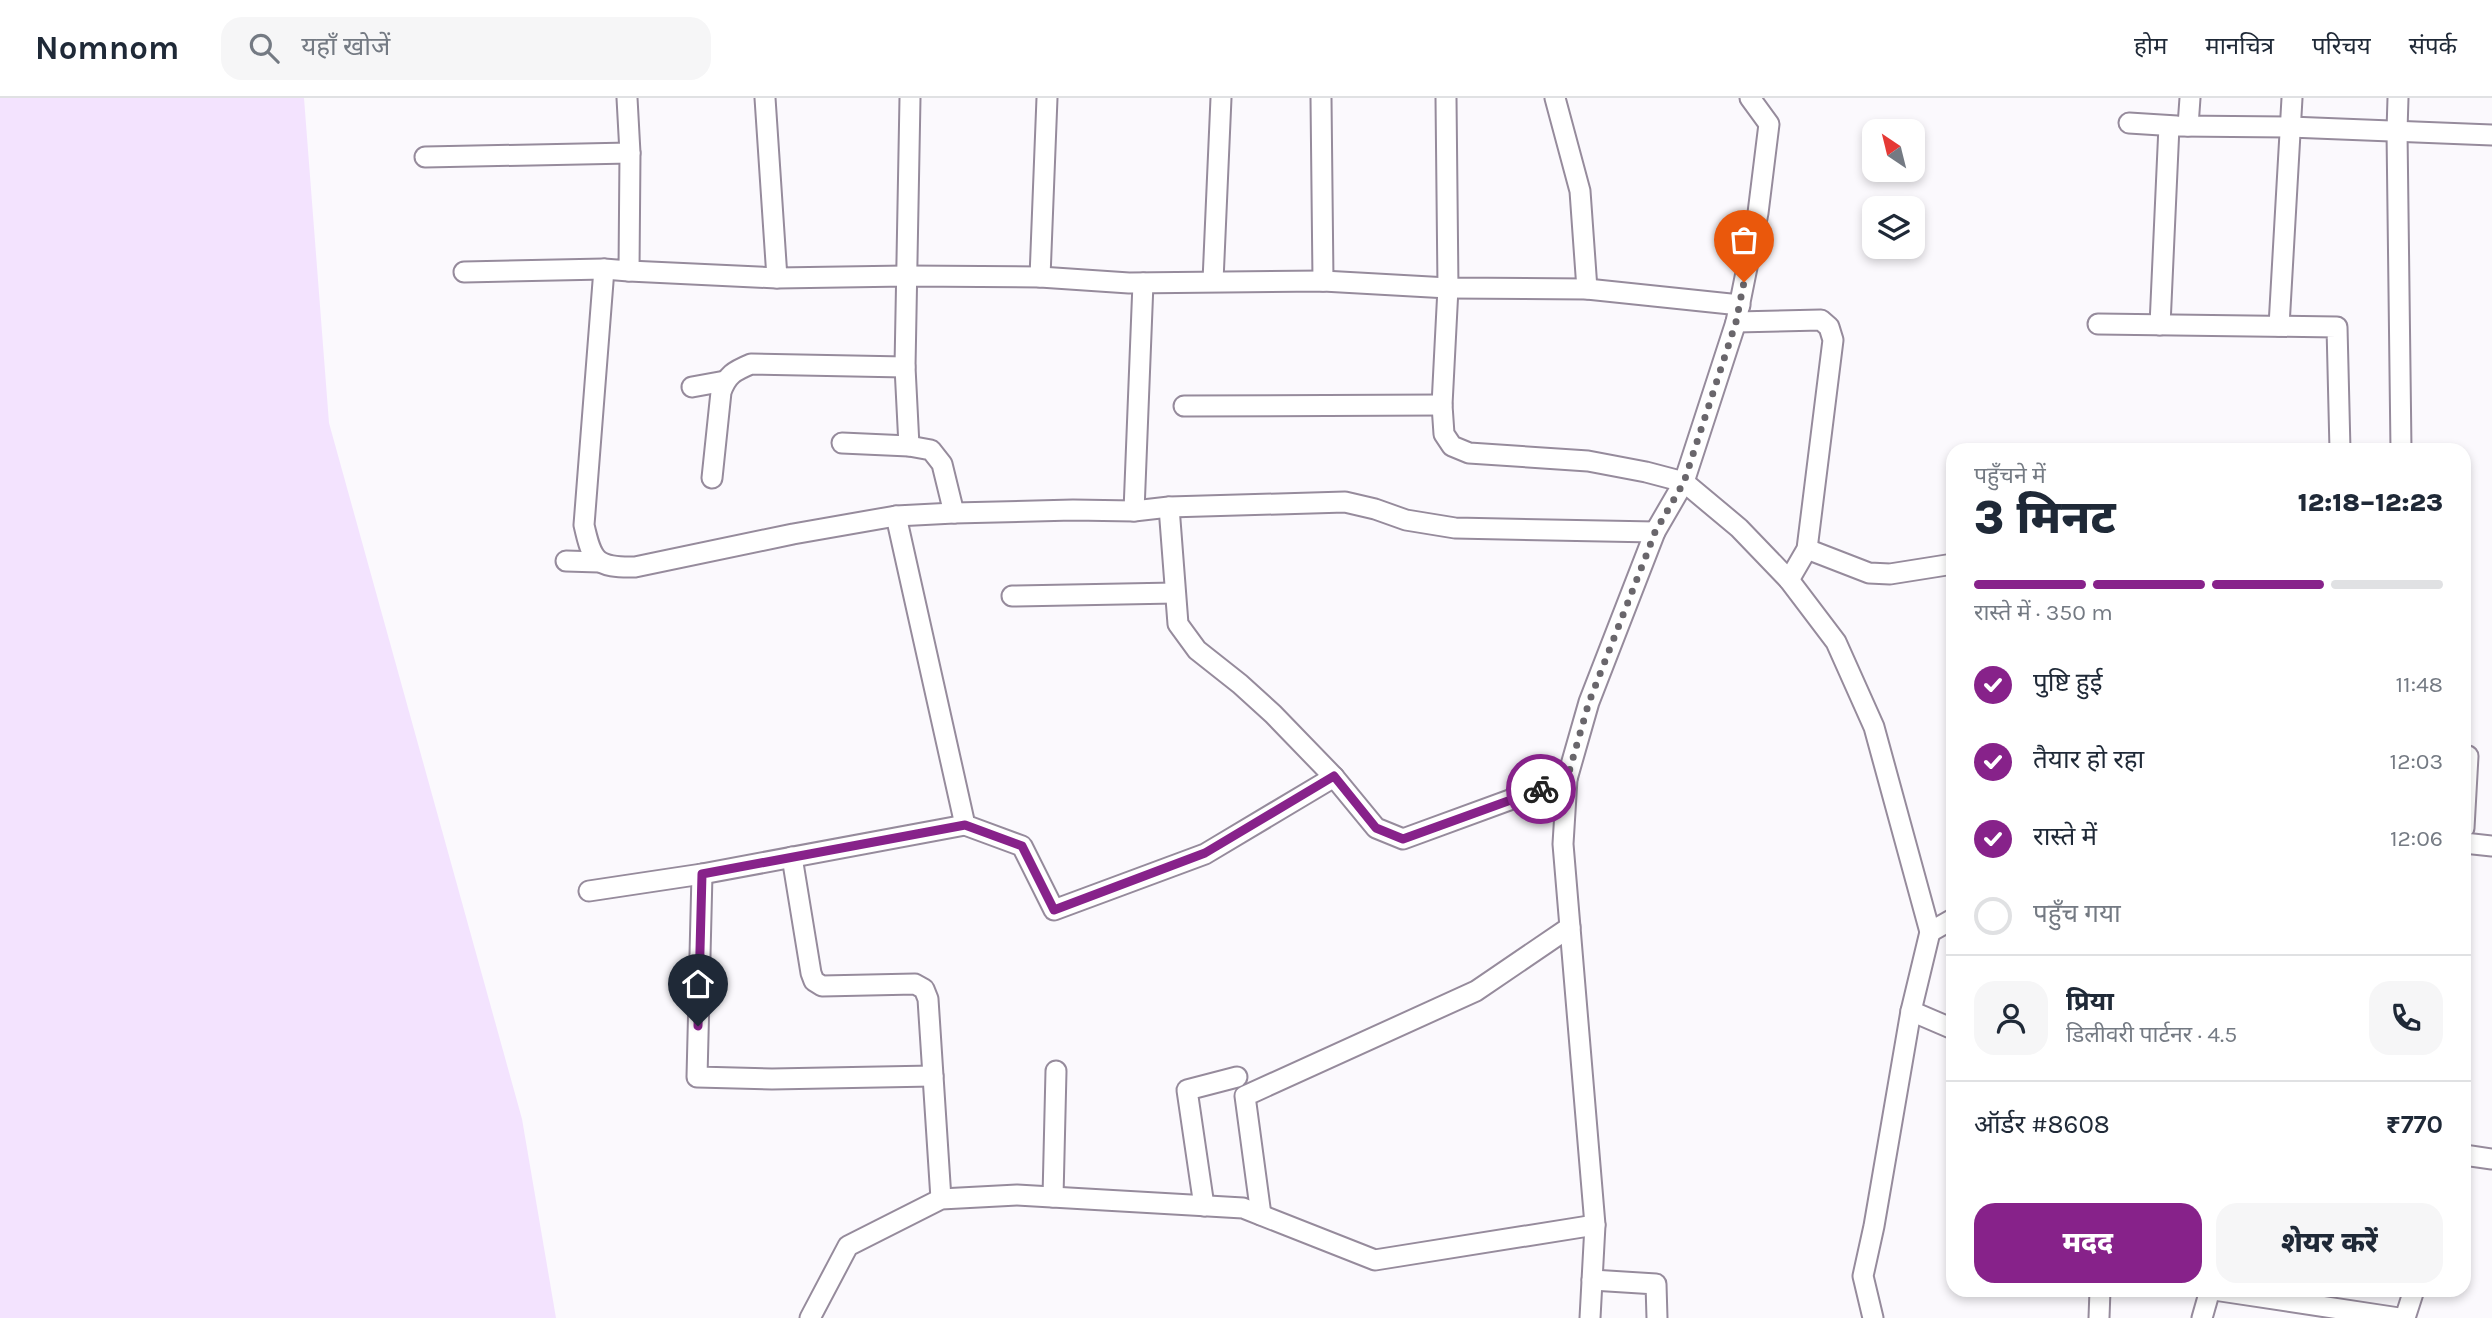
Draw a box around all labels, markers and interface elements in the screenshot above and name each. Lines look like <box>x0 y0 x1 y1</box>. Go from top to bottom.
search box <box>221 17 711 80</box>
text: Nomnom <box>35 29 179 67</box>
icon: search <box>245 29 283 67</box>
text: यहाँ खोजें <box>301 31 390 62</box>
text: होम <box>2134 32 2167 60</box>
text: मानचित्र <box>2205 32 2274 60</box>
text: परिचय <box>2312 32 2371 60</box>
text: संपर्क <box>2409 32 2457 60</box>
north arrow <box>1862 119 1925 182</box>
map controls <box>1862 119 1925 259</box>
button: layers <box>1862 196 1925 259</box>
pin <box>1714 210 1774 282</box>
icon: bag <box>1725 221 1763 259</box>
text: पहुँचने में <box>1974 462 2046 489</box>
text: 12:18–12:23 <box>2298 487 2443 518</box>
text: 3 मिनट <box>1974 491 2116 545</box>
text: रास्ते में · 350 m <box>1974 599 2113 626</box>
icon: check <box>1974 666 2012 704</box>
text: पुष्टि हुई <box>2033 667 2102 698</box>
text: 11:48 <box>2396 671 2443 698</box>
icon: check <box>1974 743 2012 781</box>
text: तैयार हो रहा <box>2033 744 2144 775</box>
text: 12:03 <box>2390 748 2443 775</box>
courier <box>1506 754 1576 824</box>
icon: bike <box>1522 770 1560 808</box>
icon: check <box>1974 820 2012 858</box>
text: रास्ते में <box>2033 821 2097 852</box>
text: 12:06 <box>2390 825 2443 852</box>
text: पहुँच गया <box>2033 898 2121 929</box>
pin <box>668 954 728 1026</box>
icon: home <box>679 965 717 1003</box>
button: person <box>1974 981 2048 1055</box>
button: phone <box>2369 981 2443 1055</box>
text: प्रिया <box>2066 986 2114 1017</box>
text: डिलीवरी पार्टनर · 4.5 <box>2066 1021 2237 1048</box>
text: ऑर्डर #8608 <box>1974 1109 2110 1140</box>
text: ₹770 <box>2386 1109 2443 1140</box>
button: मदद <box>1974 1203 2202 1283</box>
button: शेयर करें <box>2216 1203 2443 1283</box>

